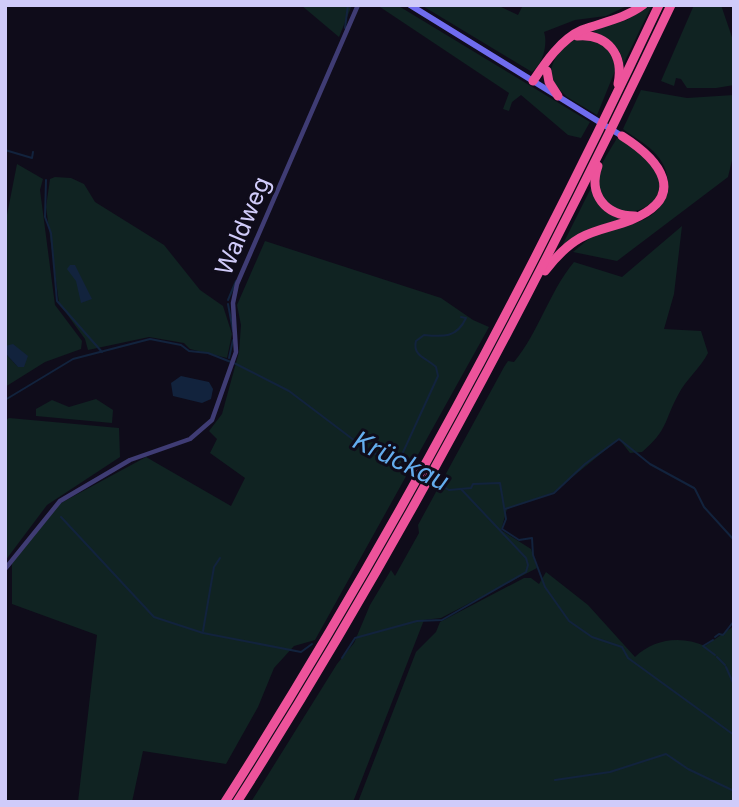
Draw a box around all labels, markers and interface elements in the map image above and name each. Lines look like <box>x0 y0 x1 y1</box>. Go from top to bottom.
street label: Waldweg <box>209 172 276 279</box>
water label: Krückau <box>348 424 454 497</box>

